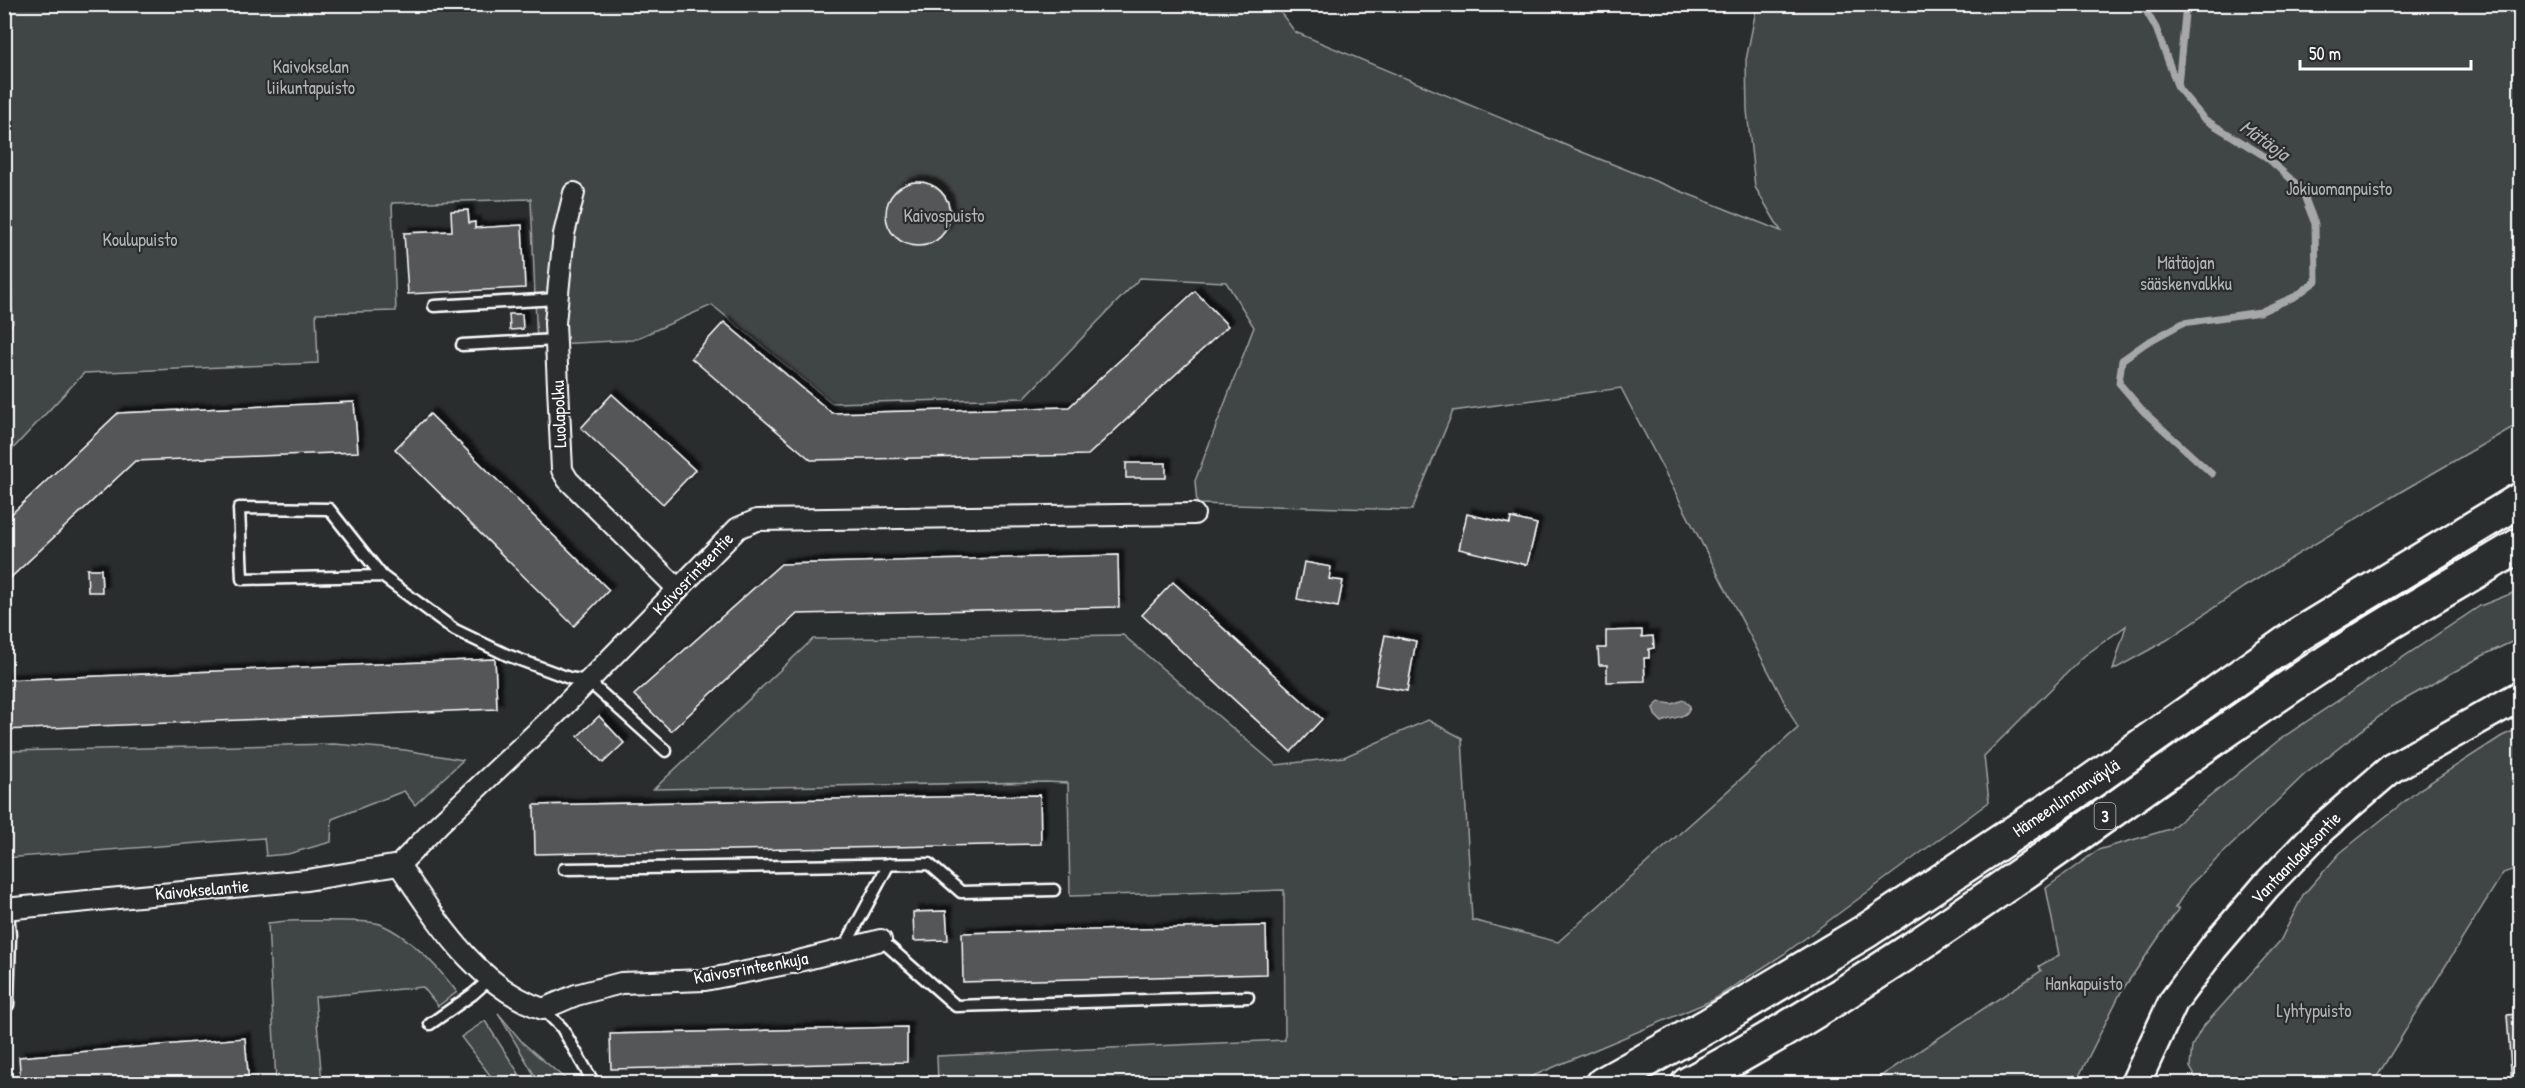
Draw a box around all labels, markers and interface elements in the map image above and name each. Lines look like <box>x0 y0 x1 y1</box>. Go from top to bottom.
scale bar <box>2300 33 2471 71</box>
text: 50 m <box>2309 41 2341 66</box>
park label: Kaivokselan liikuntapuisto <box>267 54 355 100</box>
water label: Mätäoja <box>2235 113 2297 168</box>
park label: Jokiuomanpuisto <box>2286 176 2392 201</box>
park label: Kaivospuisto <box>903 203 985 228</box>
park label: Koulupuisto <box>102 227 178 252</box>
park label: Mätäojan sääskenvalkku <box>2140 250 2232 296</box>
street label: Luolapolku <box>545 380 572 448</box>
street label: Kaivosrinteentie <box>646 526 739 621</box>
street label: Hämeenlinnanväylä <box>2007 753 2124 843</box>
road number: 3 <box>2094 803 2116 829</box>
street label: Vantaanlaaksontie <box>2245 806 2346 909</box>
street label: Kaivokselantie <box>154 873 250 906</box>
street label: Kaivosrinteenkuja <box>692 945 810 990</box>
park label: Hankapuisto <box>2045 971 2123 996</box>
park label: Lyhtypuisto <box>2277 998 2352 1023</box>

